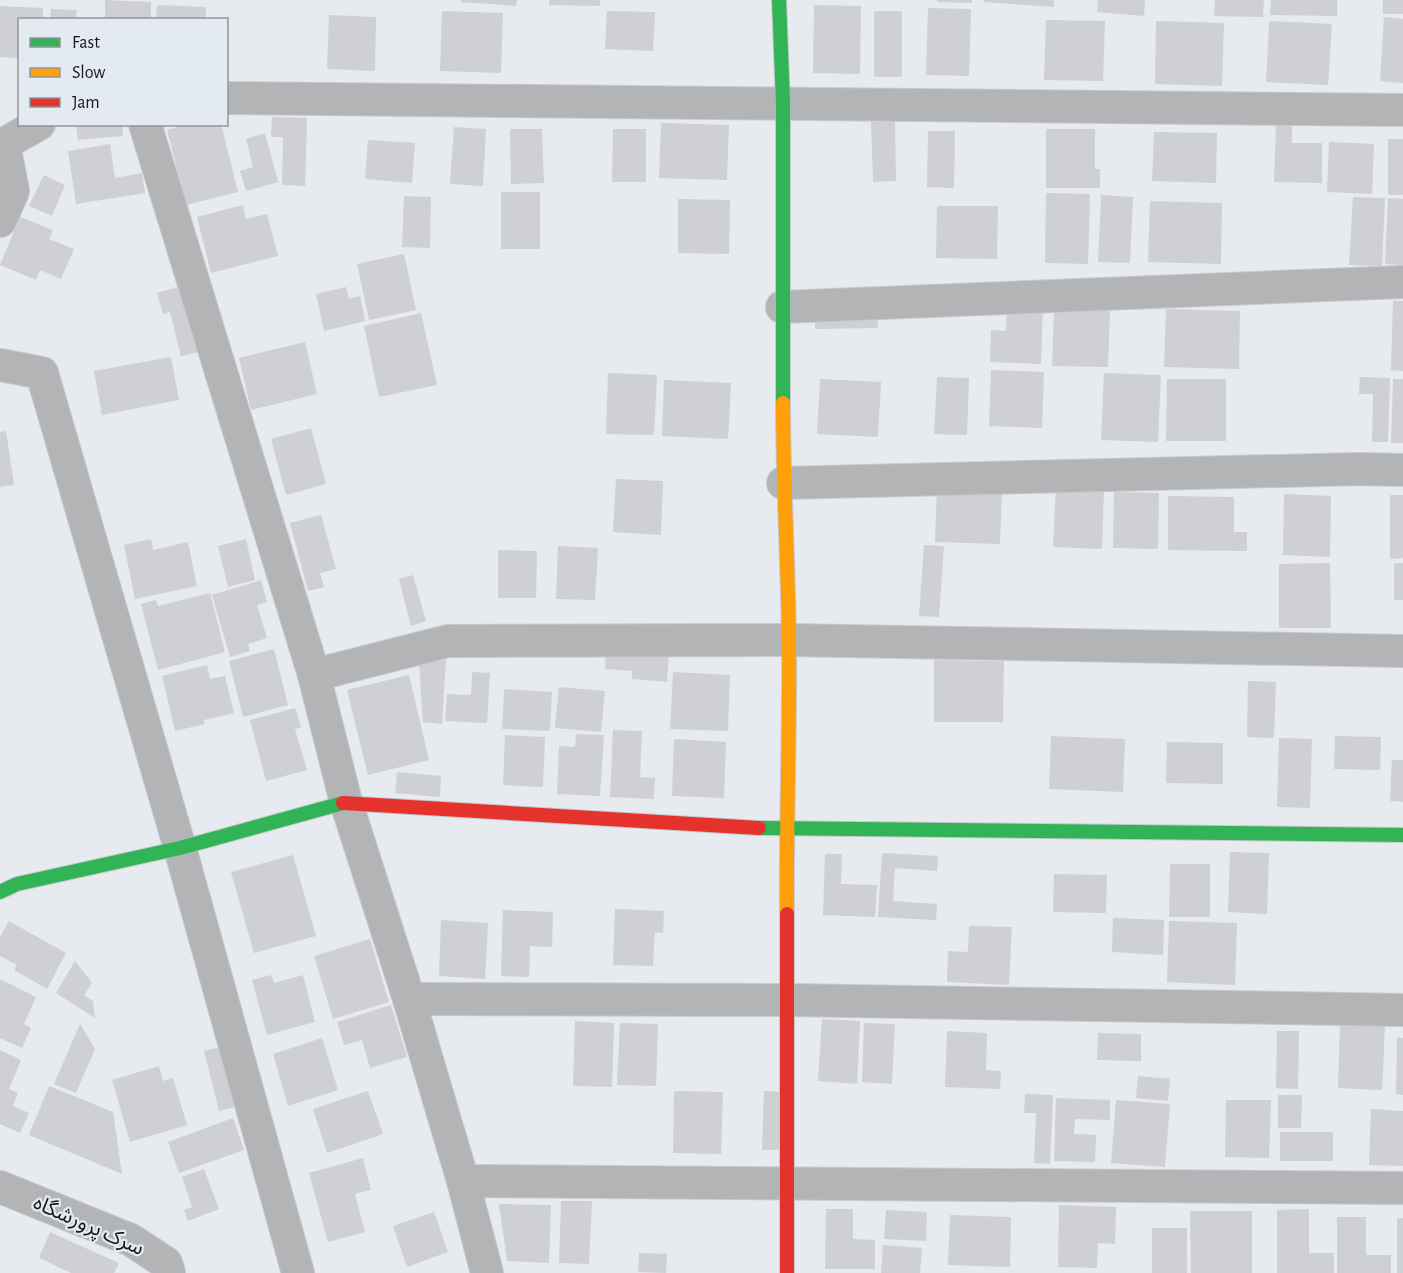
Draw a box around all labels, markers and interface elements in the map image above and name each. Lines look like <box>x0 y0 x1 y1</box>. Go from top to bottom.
legend <box>18 18 228 126</box>
text: Fast <box>72 34 100 52</box>
text: Slow <box>72 64 105 82</box>
text: Jam <box>72 94 100 112</box>
street label: سرک پرورشگاه <box>29 1191 148 1261</box>

